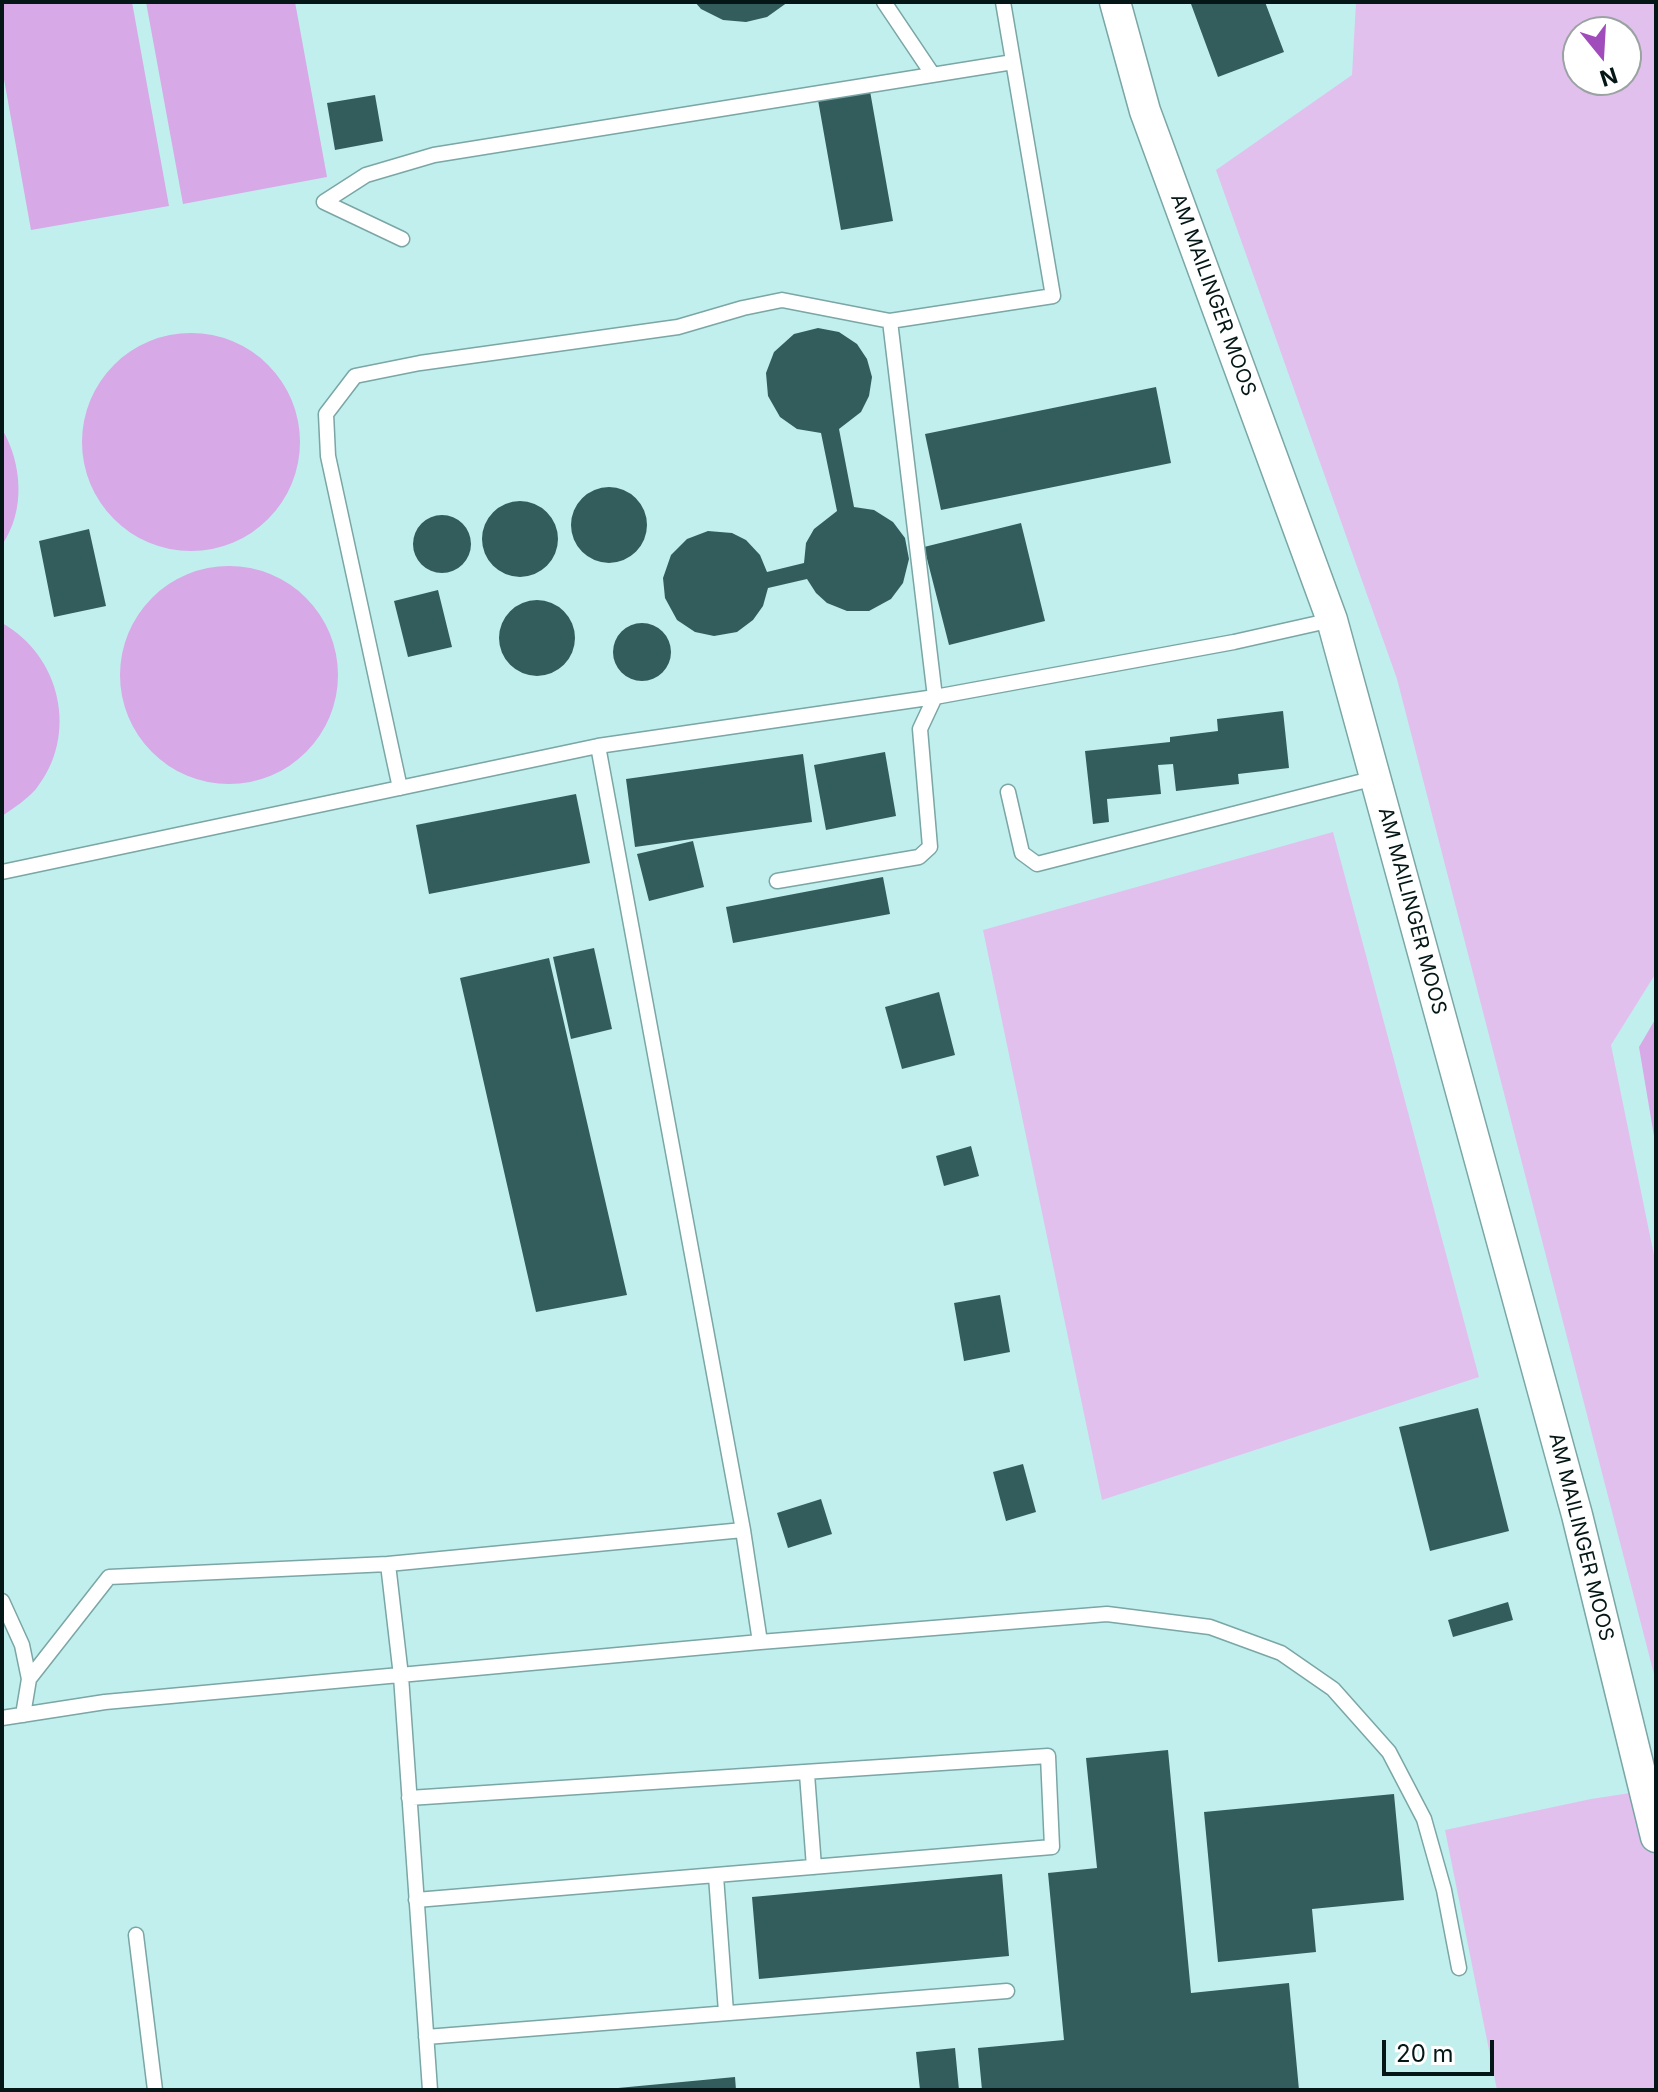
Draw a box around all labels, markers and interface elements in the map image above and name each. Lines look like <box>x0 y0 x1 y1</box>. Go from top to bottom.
north arrow <box>1562 16 1642 96</box>
text: N <box>1597 62 1621 92</box>
street label: AM MAILINGER MOOS <box>1165 191 1261 399</box>
street label: AM MAILINGER MOOS <box>1373 805 1451 1017</box>
street label: AM MAILINGER MOOS <box>1544 1431 1618 1643</box>
scale bar <box>1386 2024 1498 2074</box>
text: 20 m <box>1396 2039 1454 2068</box>

